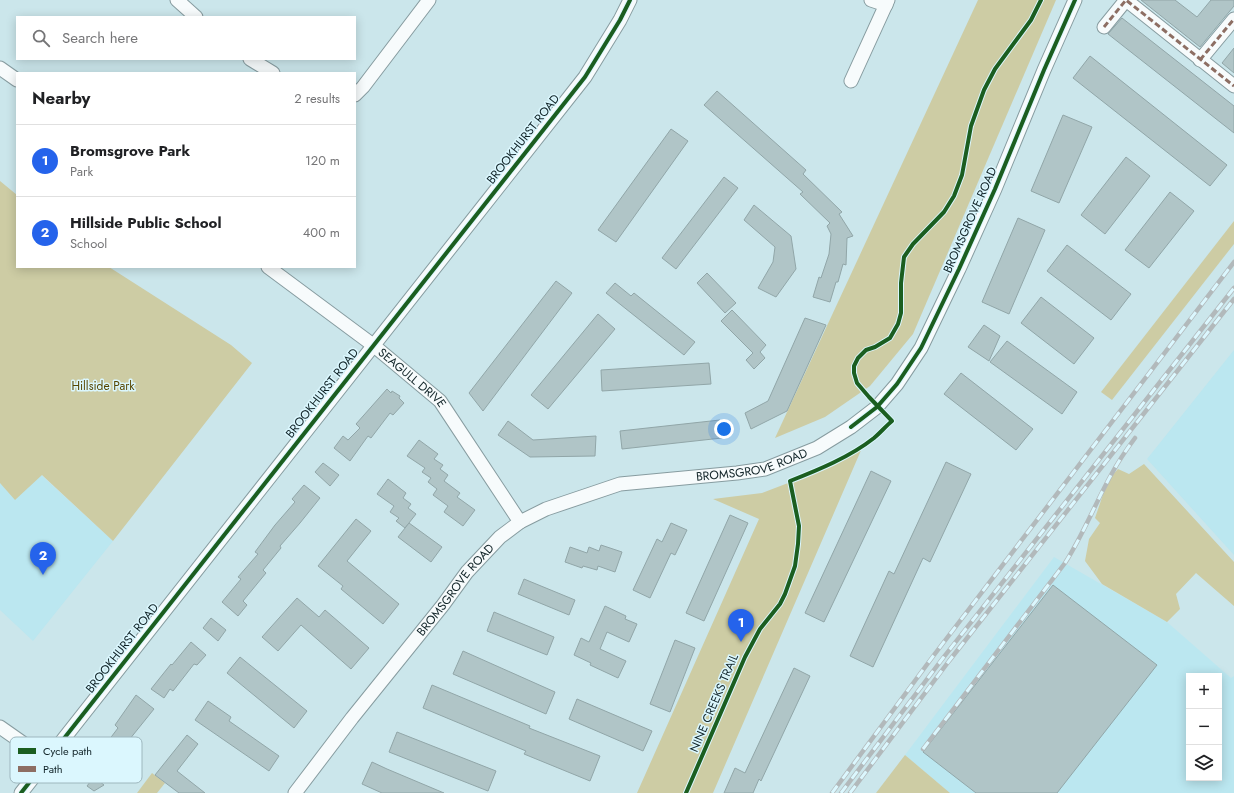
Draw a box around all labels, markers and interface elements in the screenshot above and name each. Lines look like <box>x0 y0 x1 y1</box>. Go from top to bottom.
search box <box>16 16 356 60</box>
icon: search <box>30 27 52 49</box>
text: Search here <box>62 27 138 49</box>
text: Nearby <box>32 86 90 110</box>
text: 2 results <box>294 89 340 108</box>
street label: BROOKHURST ROAD <box>482 90 564 188</box>
text: Bromsgrove Park <box>70 140 190 162</box>
text: 1 <box>42 151 48 170</box>
text: 120 m <box>305 151 340 170</box>
text: Park <box>70 162 93 181</box>
street label: BROMSGROVE ROAD <box>939 164 1001 276</box>
text: Hillside Public School <box>70 212 221 234</box>
text: 2 <box>41 223 49 242</box>
text: 400 m <box>303 223 340 242</box>
text: School <box>70 234 107 253</box>
street label: BROOKHURST ROAD <box>281 344 363 442</box>
street label: SEAGULL DRIVE <box>374 344 451 411</box>
park label: Hillside Park <box>71 377 135 395</box>
your location <box>714 419 734 439</box>
street label: BROMSGROVE ROAD <box>695 444 810 486</box>
street label: BROMSGROVE ROAD <box>412 540 498 640</box>
pin: 2 <box>30 542 56 575</box>
street label: BROOKHURST ROAD <box>81 599 163 697</box>
pin: 1 <box>728 609 754 642</box>
street label: NINE CREEKS TRAIL <box>685 650 743 755</box>
map controls <box>1186 673 1222 781</box>
button: + <box>1186 673 1222 709</box>
button: − <box>1186 709 1222 745</box>
legend <box>10 737 142 783</box>
text: Cycle path <box>43 743 92 759</box>
button: layers <box>1186 745 1222 781</box>
text: Path <box>43 761 62 777</box>

